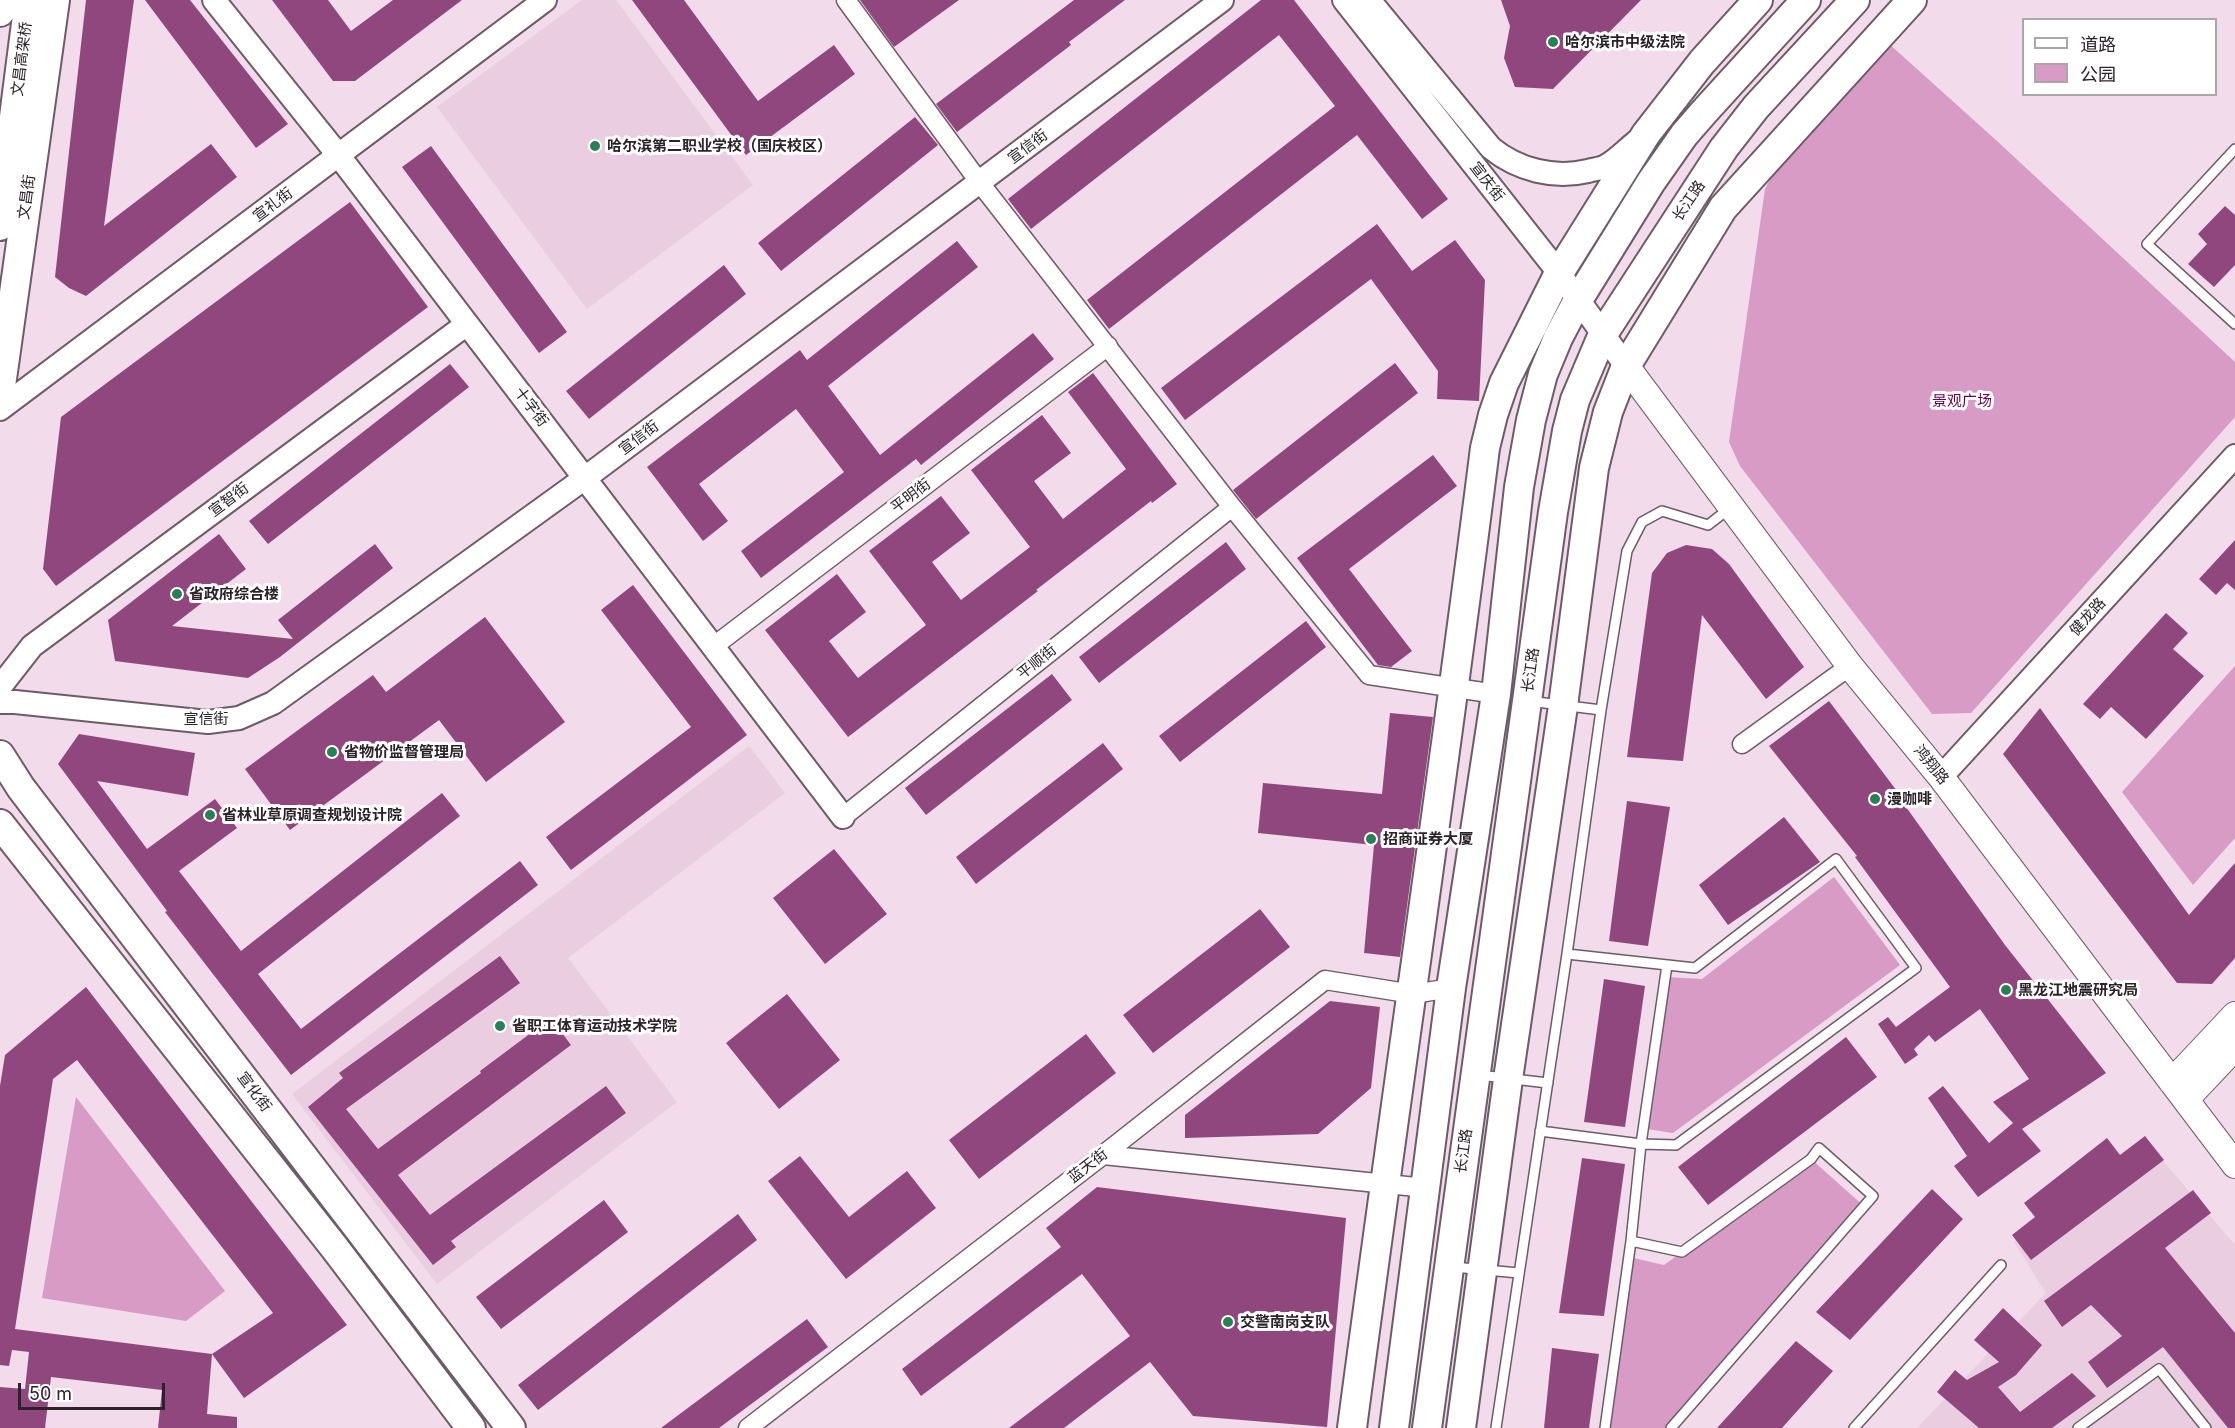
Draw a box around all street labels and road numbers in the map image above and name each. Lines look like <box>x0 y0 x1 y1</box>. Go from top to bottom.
street label: 文昌高架桥 <box>8 21 36 97</box>
street label: 宣信街 <box>1005 126 1051 168</box>
street label: 宣庆街 <box>1466 159 1508 205</box>
street label: 文昌街 <box>15 173 39 221</box>
street label: 长江路 <box>1669 177 1709 225</box>
street label: 宣礼街 <box>250 184 296 226</box>
street label: 十字街 <box>510 384 552 430</box>
street label: 宣信街 <box>616 417 662 459</box>
street label: 平明街 <box>888 475 934 517</box>
street label: 宣智街 <box>206 479 252 521</box>
street label: 健龙路 <box>2066 594 2110 640</box>
street label: 平顺街 <box>1014 641 1060 683</box>
street label: 长江路 <box>1519 646 1543 694</box>
street label: 宣信街 <box>184 710 228 728</box>
street label: 鸿翔路 <box>1910 742 1952 788</box>
street label: 宣化街 <box>233 1069 275 1115</box>
street label: 长江路 <box>1452 1127 1476 1175</box>
street label: 蓝天街 <box>1065 1145 1111 1187</box>

